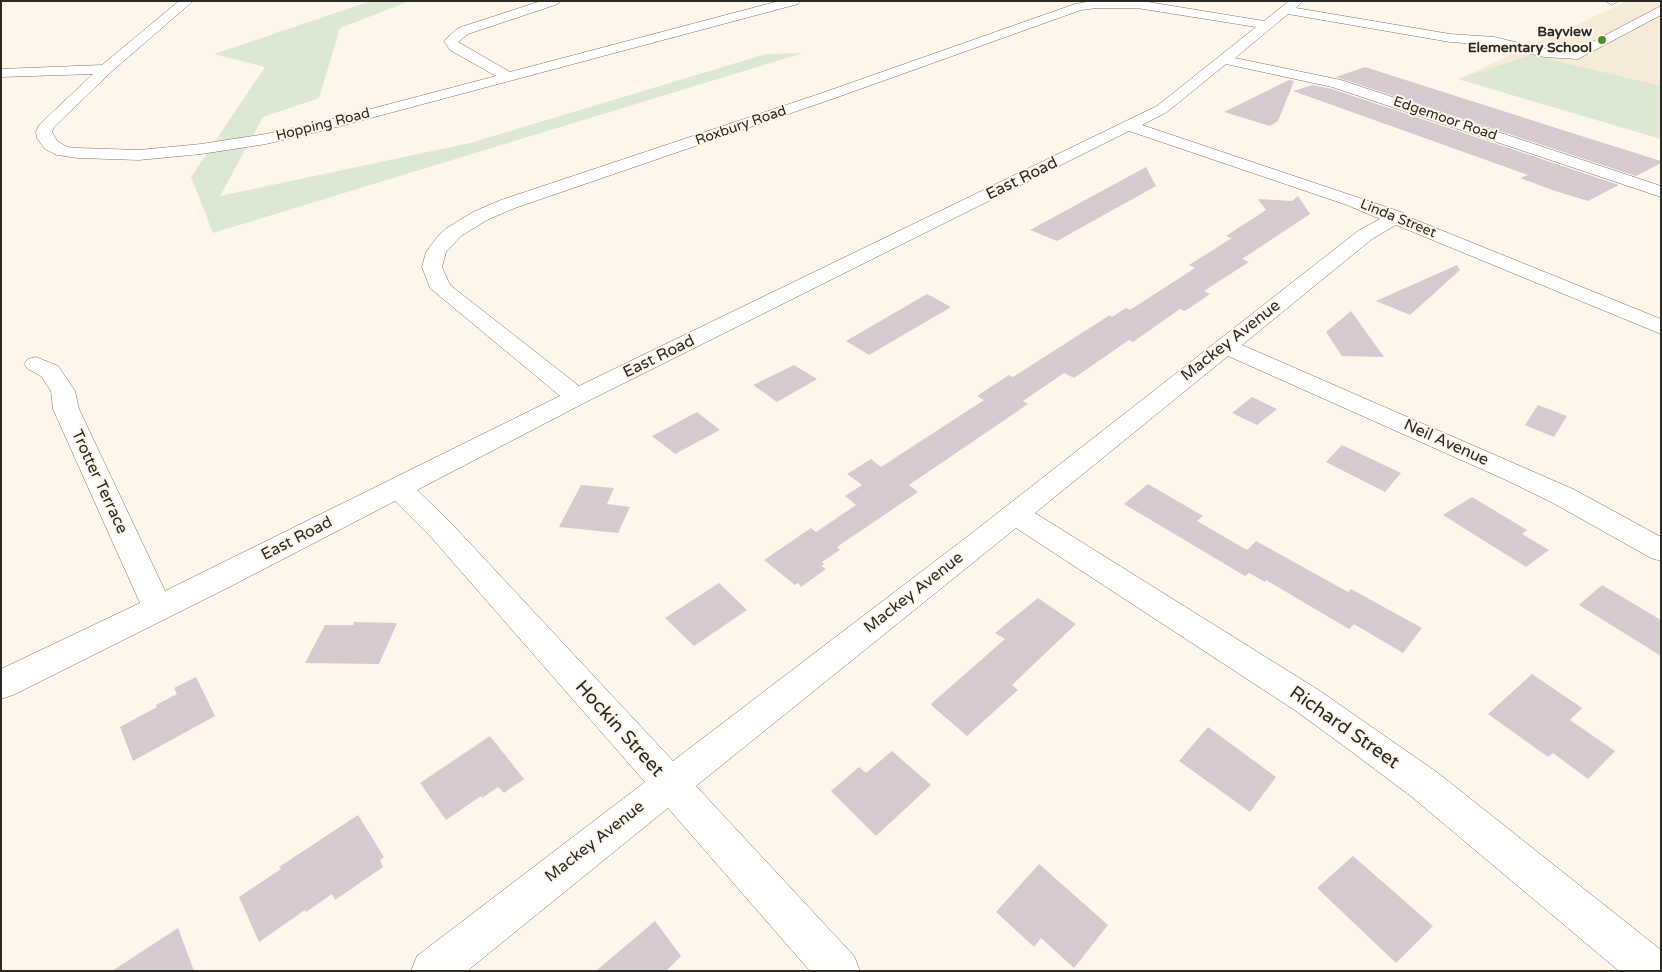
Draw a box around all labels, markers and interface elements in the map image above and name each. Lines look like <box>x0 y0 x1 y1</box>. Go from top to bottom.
place label: Bayview Elementary School <box>1468 24 1592 56</box>
marker: Bayview Elementary School <box>1596 34 1608 46</box>
street label: Edgemoor Road <box>1391 93 1499 145</box>
street label: Roxbury Road <box>693 103 789 149</box>
street label: Hopping Road <box>274 105 372 145</box>
street label: East Road <box>983 153 1061 205</box>
street label: Linda Street <box>1358 196 1438 242</box>
street label: Mackey Avenue <box>1178 296 1284 386</box>
street label: East Road <box>620 331 698 383</box>
street label: Neil Avenue <box>1400 416 1492 470</box>
street label: Trotter Terrace <box>67 427 131 537</box>
street label: East Road <box>258 513 336 565</box>
street label: Mackey Avenue <box>861 548 967 638</box>
street label: Hockin Street <box>570 676 668 782</box>
street label: Richard Street <box>1285 682 1403 774</box>
street label: Mackey Avenue <box>542 797 648 887</box>

